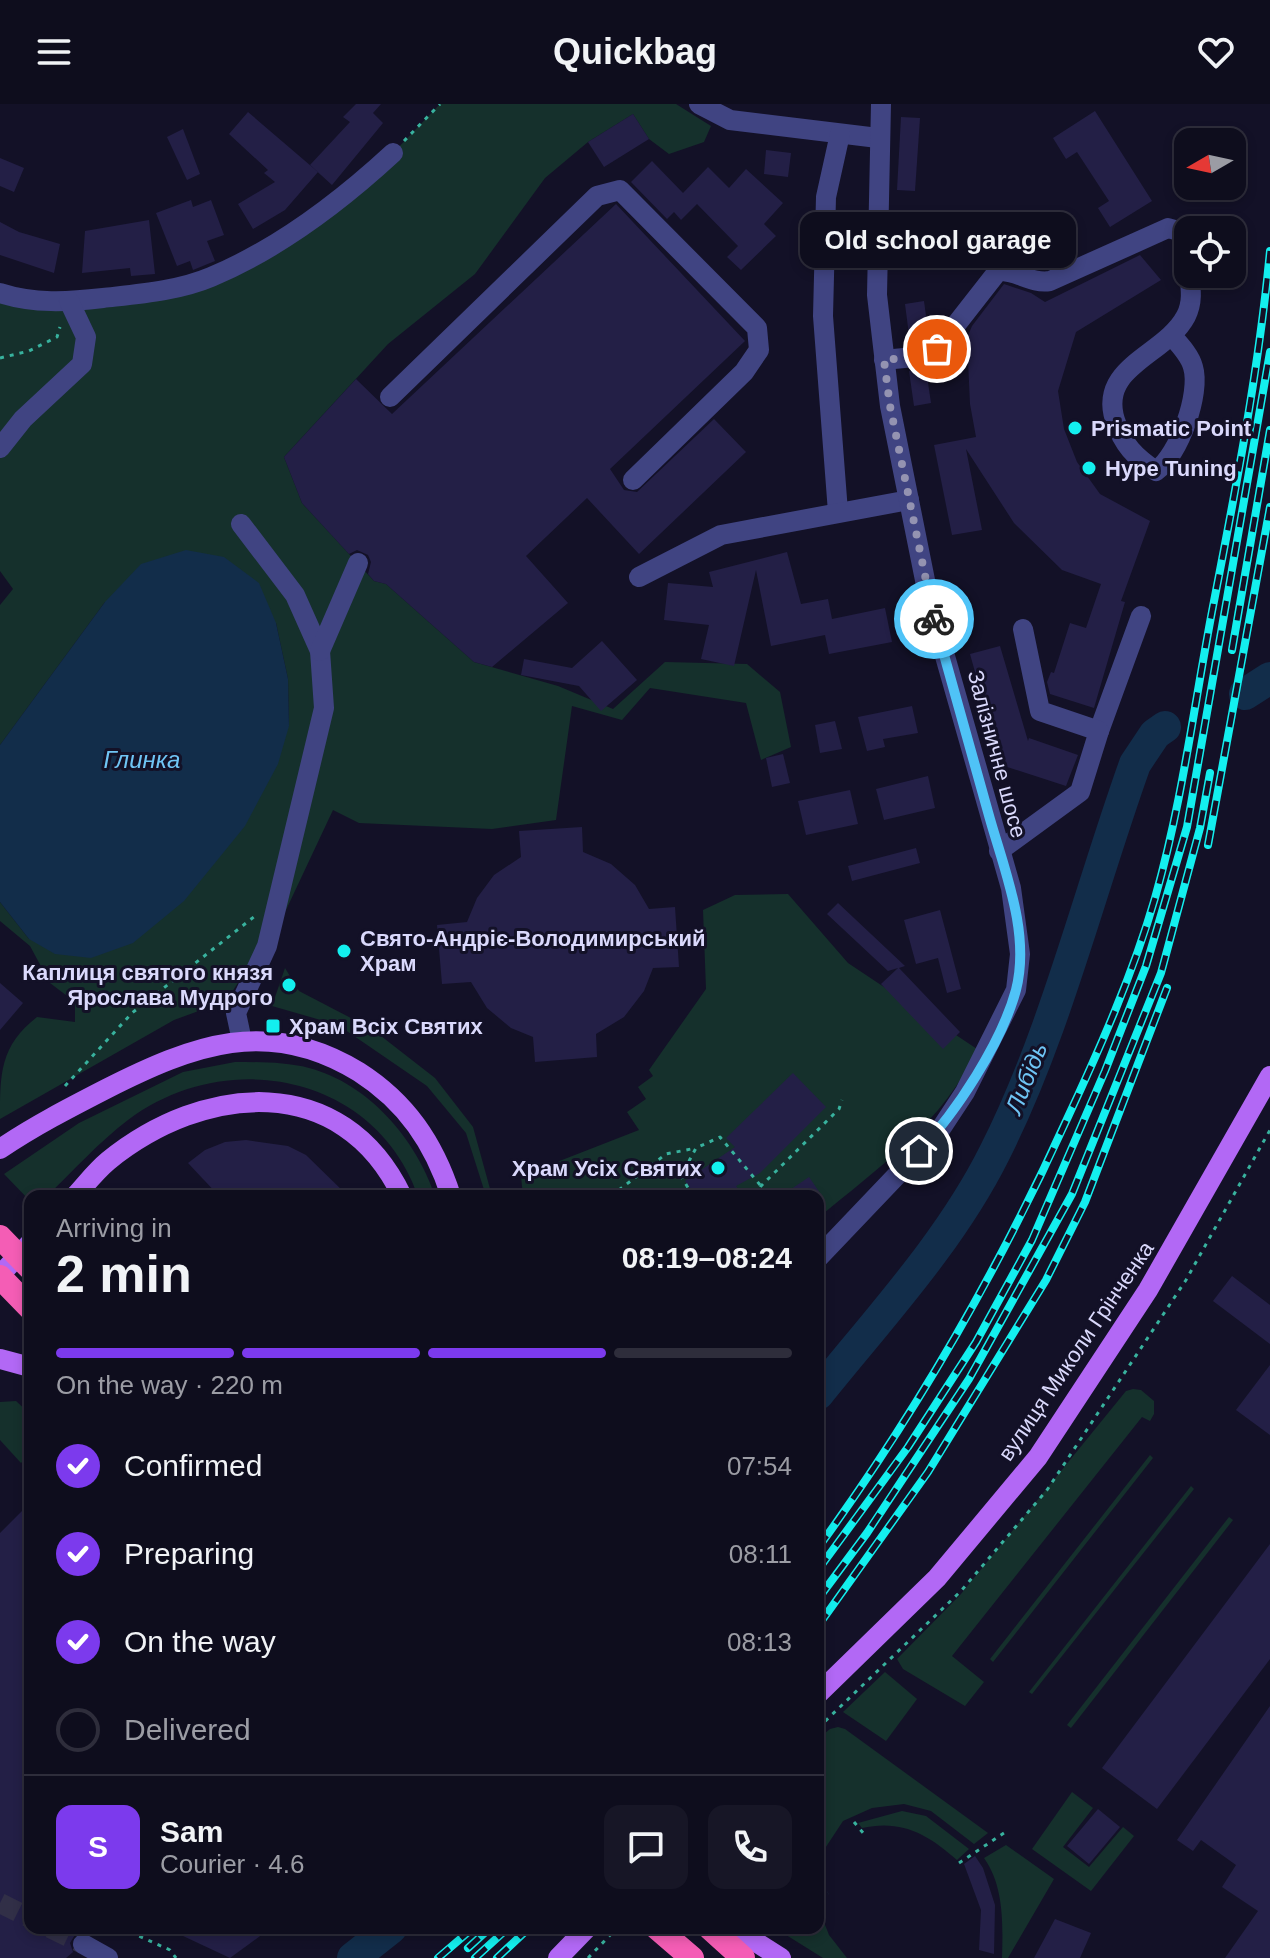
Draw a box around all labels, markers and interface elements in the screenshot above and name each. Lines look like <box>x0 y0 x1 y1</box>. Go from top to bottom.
icon: menu <box>32 30 76 74</box>
icon: heart <box>1194 30 1238 74</box>
text: Quickbag <box>553 31 717 72</box>
north arrow <box>1174 128 1246 200</box>
map controls <box>1174 128 1246 288</box>
callout: Old school garage <box>799 213 1075 269</box>
button: locate <box>1174 216 1246 288</box>
text: Old school garage <box>825 225 1051 255</box>
pin <box>903 315 971 383</box>
icon: bag <box>915 327 959 371</box>
place label: Prismatic Point <box>1091 416 1252 441</box>
marker: Prismatic Point <box>1066 419 1084 437</box>
place label: Hype Tuning <box>1105 456 1237 481</box>
marker: Hype Tuning <box>1080 459 1098 477</box>
courier <box>894 579 974 659</box>
icon: bike <box>912 597 956 641</box>
street label: Залізничне шосе <box>963 667 1031 841</box>
water label: Глинка <box>104 746 180 773</box>
place label: Свято-Андріє-Володимирський Храм <box>360 926 706 976</box>
marker: Свято-Андріє-Володимирський Храм <box>335 942 353 960</box>
place label: Каплиця святого князя Ярослава Мудрого <box>22 960 273 1010</box>
marker: Каплиця святого князя Ярослава Мудрого <box>280 976 298 994</box>
place label: Храм Всіх Святих <box>289 1014 484 1039</box>
marker: Храм Всіх Святих <box>264 1017 282 1035</box>
water label: Либідь <box>999 1038 1052 1119</box>
pin <box>885 1117 953 1185</box>
icon: home <box>897 1129 941 1173</box>
place label: Храм Усіх Святих <box>512 1156 703 1181</box>
marker: Храм Усіх Святих <box>709 1159 727 1177</box>
text: Arriving in <box>56 1213 172 1243</box>
street label: вулиця Миколи Грінченка <box>993 1236 1159 1465</box>
text: 08:19–08:24 <box>622 1241 792 1274</box>
text: 2 min <box>56 1245 192 1303</box>
text: On the way · 220 m <box>56 1370 283 1400</box>
icon: check <box>56 1444 100 1488</box>
text: Confirmed <box>124 1449 262 1482</box>
text: 07:54 <box>727 1451 792 1481</box>
icon: check <box>56 1532 100 1576</box>
text: Preparing <box>124 1537 254 1570</box>
text: 08:11 <box>729 1539 792 1569</box>
icon: check <box>56 1620 100 1664</box>
text: On the way <box>124 1625 276 1658</box>
text: 08:13 <box>727 1627 792 1657</box>
text: Delivered <box>124 1713 251 1746</box>
button: chat <box>604 1805 688 1889</box>
button: phone <box>708 1805 792 1889</box>
text: Sam <box>160 1815 223 1848</box>
text: S <box>88 1830 108 1863</box>
text: Courier · 4.6 <box>160 1849 305 1879</box>

